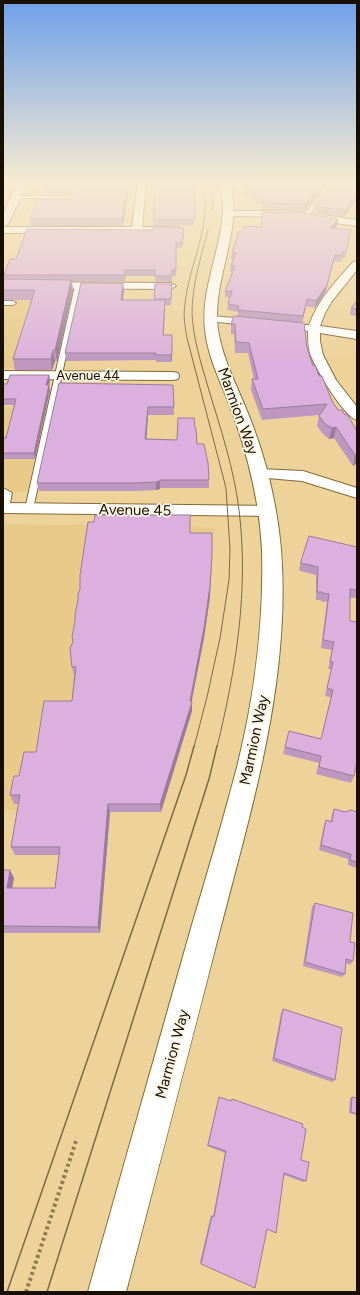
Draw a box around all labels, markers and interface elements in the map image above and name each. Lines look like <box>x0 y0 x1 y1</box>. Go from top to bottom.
street label: Marmion Way <box>214 365 262 457</box>
street label: Avenue 44 <box>56 368 120 383</box>
street label: Avenue 45 <box>99 500 171 520</box>
street label: Marmion Way <box>236 693 272 787</box>
street label: Marmion Way <box>151 1007 193 1101</box>

